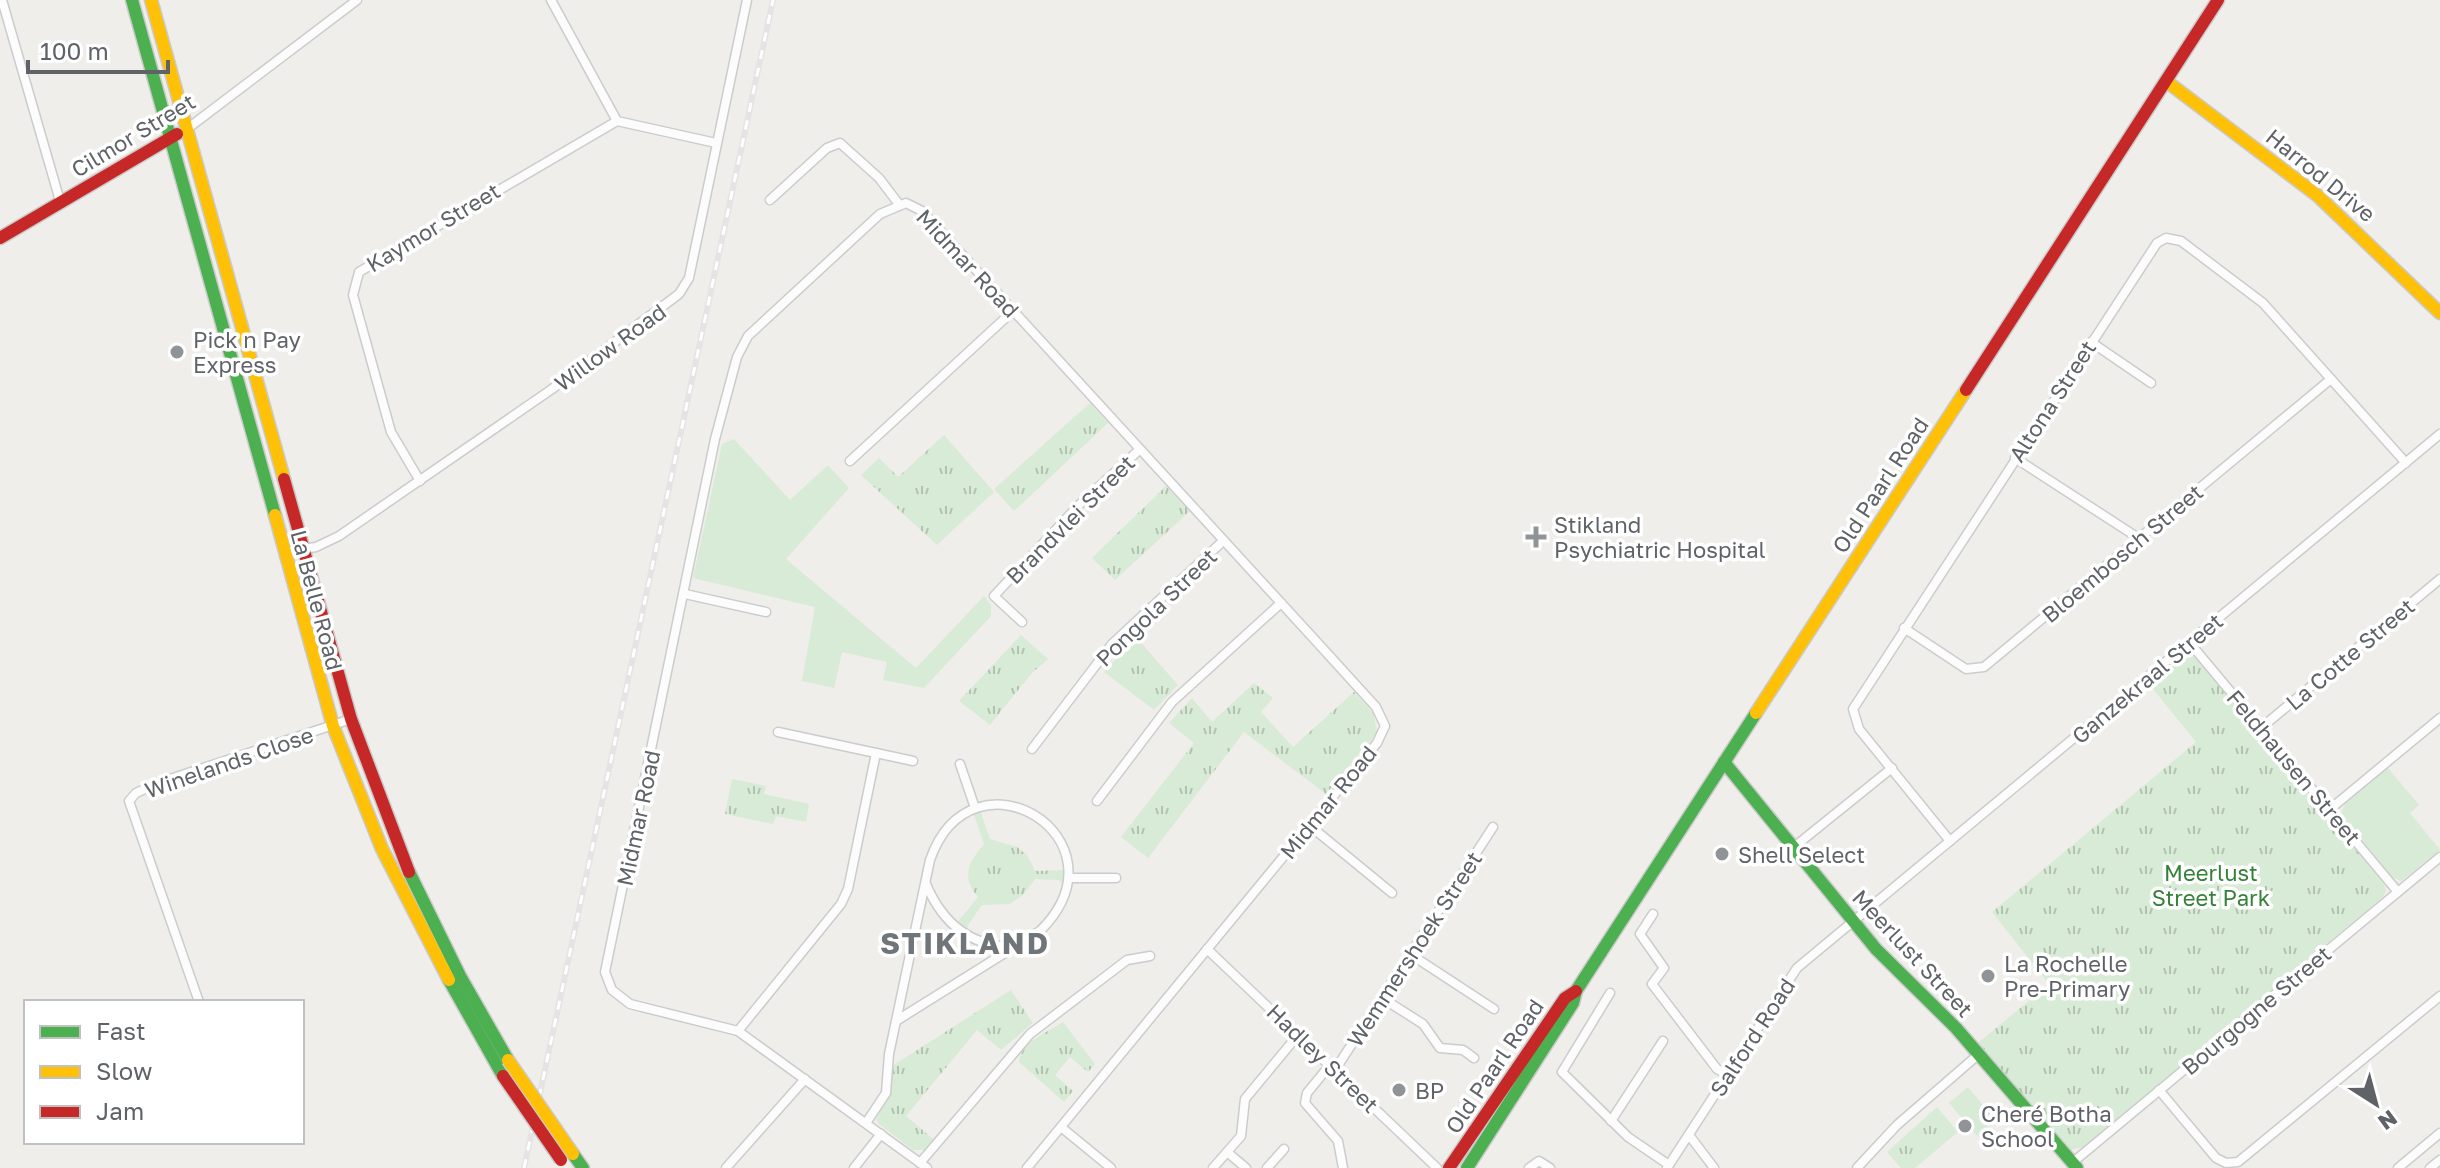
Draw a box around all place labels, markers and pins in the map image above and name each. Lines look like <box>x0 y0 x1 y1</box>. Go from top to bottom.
place label: Pick n Pay Express <box>193 326 301 378</box>
marker: Pick n Pay Express <box>168 343 186 361</box>
place label: Stikland Psychiatric Hospital <box>1554 511 1766 563</box>
marker: Stikland Psychiatric Hospital <box>1525 526 1547 548</box>
place label: Shell Select <box>1738 841 1865 868</box>
marker: Shell Select <box>1713 845 1731 863</box>
place label: La Rochelle Pre-Primary <box>2004 950 2130 1002</box>
marker: La Rochelle Pre-Primary <box>1979 967 1997 985</box>
place label: BP <box>1415 1077 1444 1104</box>
marker: BP <box>1390 1081 1408 1099</box>
place label: Cheré Botha School <box>1981 1100 2112 1152</box>
marker: Cheré Botha School <box>1956 1117 1974 1135</box>

